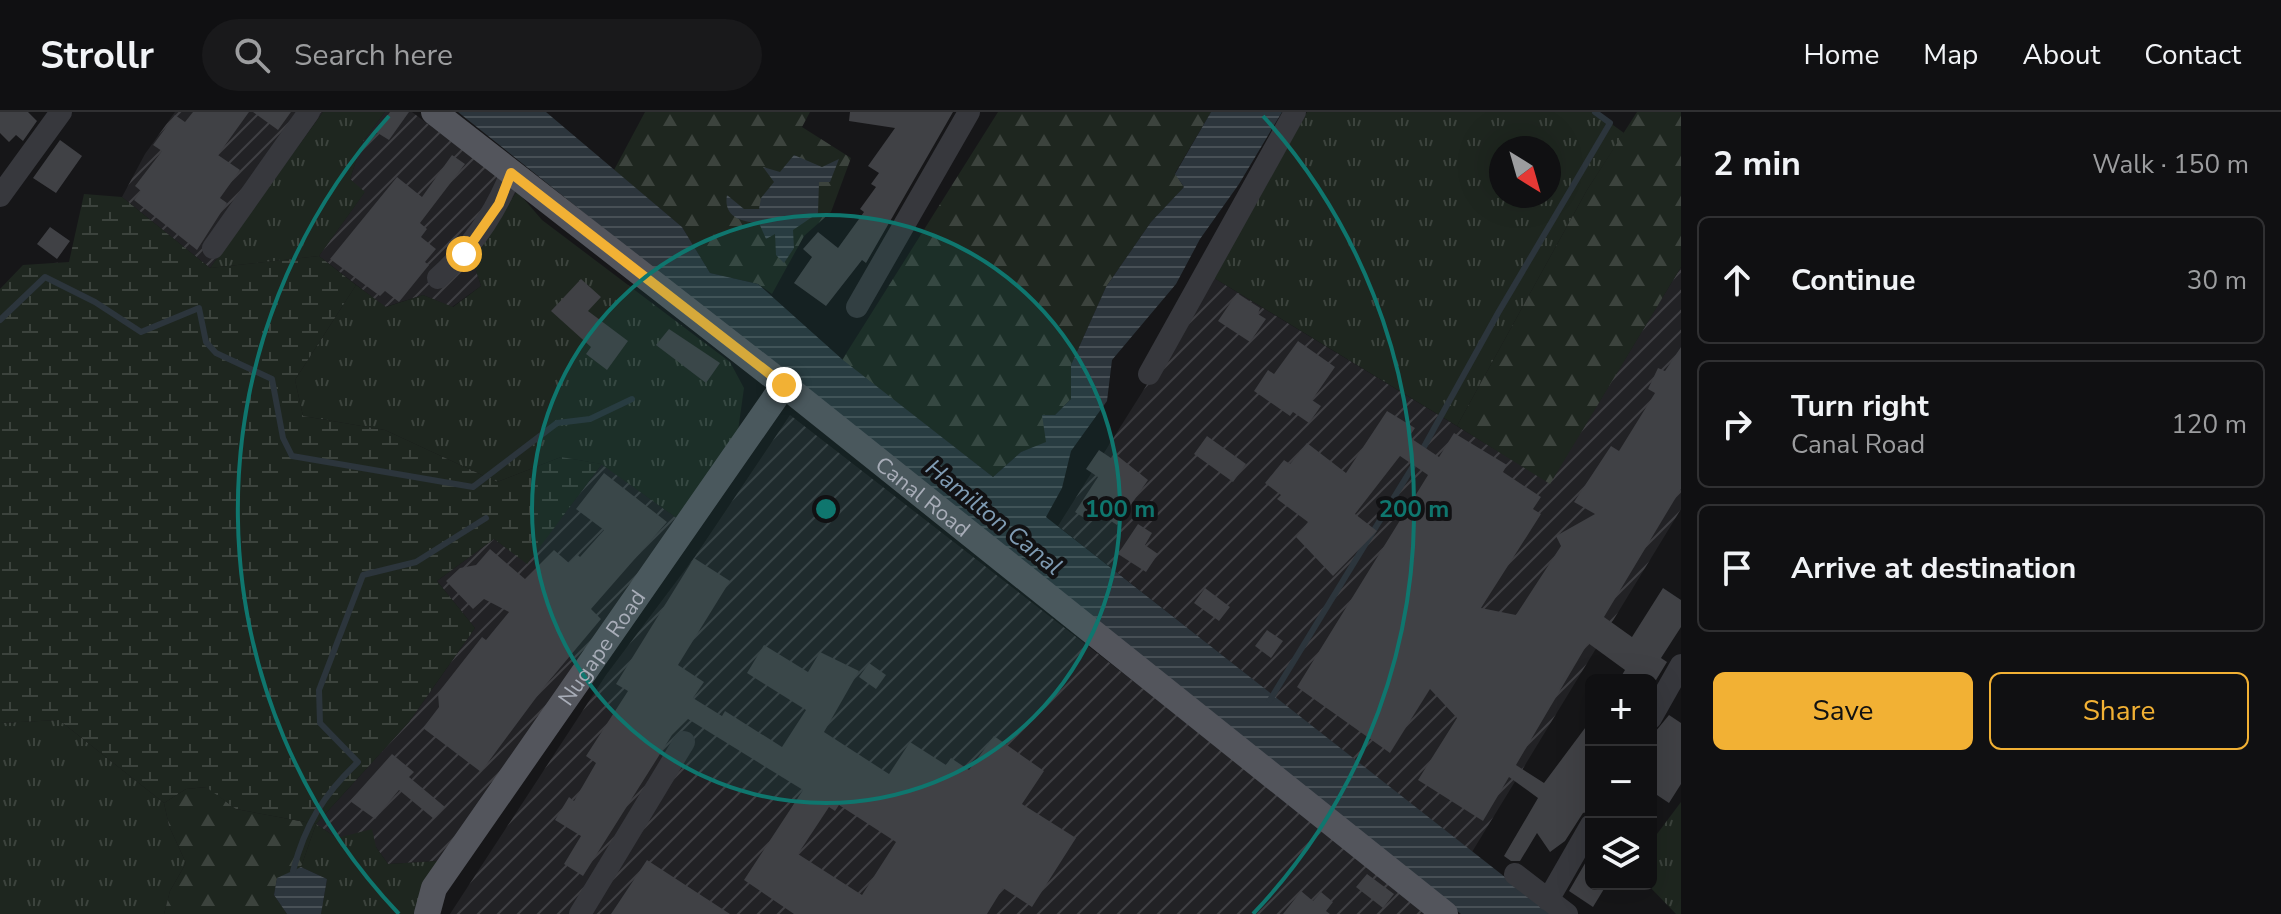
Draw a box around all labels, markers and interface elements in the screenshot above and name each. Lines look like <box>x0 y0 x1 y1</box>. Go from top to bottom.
search box <box>202 19 762 91</box>
text: Strollr <box>40 30 154 81</box>
icon: search <box>230 33 274 77</box>
text: Search here <box>294 35 453 76</box>
text: Home <box>1804 36 1879 74</box>
text: Map <box>1923 36 1978 74</box>
text: About <box>2022 36 2100 74</box>
text: Contact <box>2144 36 2241 74</box>
north arrow <box>1489 136 1561 208</box>
text: 2 min <box>1713 141 1801 187</box>
text: Walk · 150 m <box>2092 147 2249 182</box>
route start <box>446 236 482 272</box>
icon: ahead <box>1715 258 1759 302</box>
text: Continue <box>1791 260 1916 301</box>
text: 30 m <box>2187 263 2247 298</box>
route end <box>766 367 802 403</box>
text: Turn right <box>1791 386 1929 427</box>
icon: right <box>1715 402 1759 446</box>
text: 120 m <box>2171 407 2247 442</box>
text: Canal Road <box>1791 427 1925 462</box>
street label: Canal Road <box>869 450 976 544</box>
water label: Hamilton Canal <box>919 452 1069 582</box>
text: 100 m <box>1085 493 1155 525</box>
text: 200 m <box>1379 493 1449 525</box>
centre of rings <box>812 495 840 523</box>
icon: arrive <box>1715 546 1759 590</box>
text: Arrive at destination <box>1791 548 2076 589</box>
street label: Nugape Road <box>551 584 653 712</box>
button: Save <box>1713 672 1973 750</box>
button: Share <box>1989 672 2249 750</box>
map controls <box>1585 674 1657 890</box>
button: + <box>1585 674 1657 746</box>
button: − <box>1585 746 1657 818</box>
button: layers <box>1585 818 1657 890</box>

